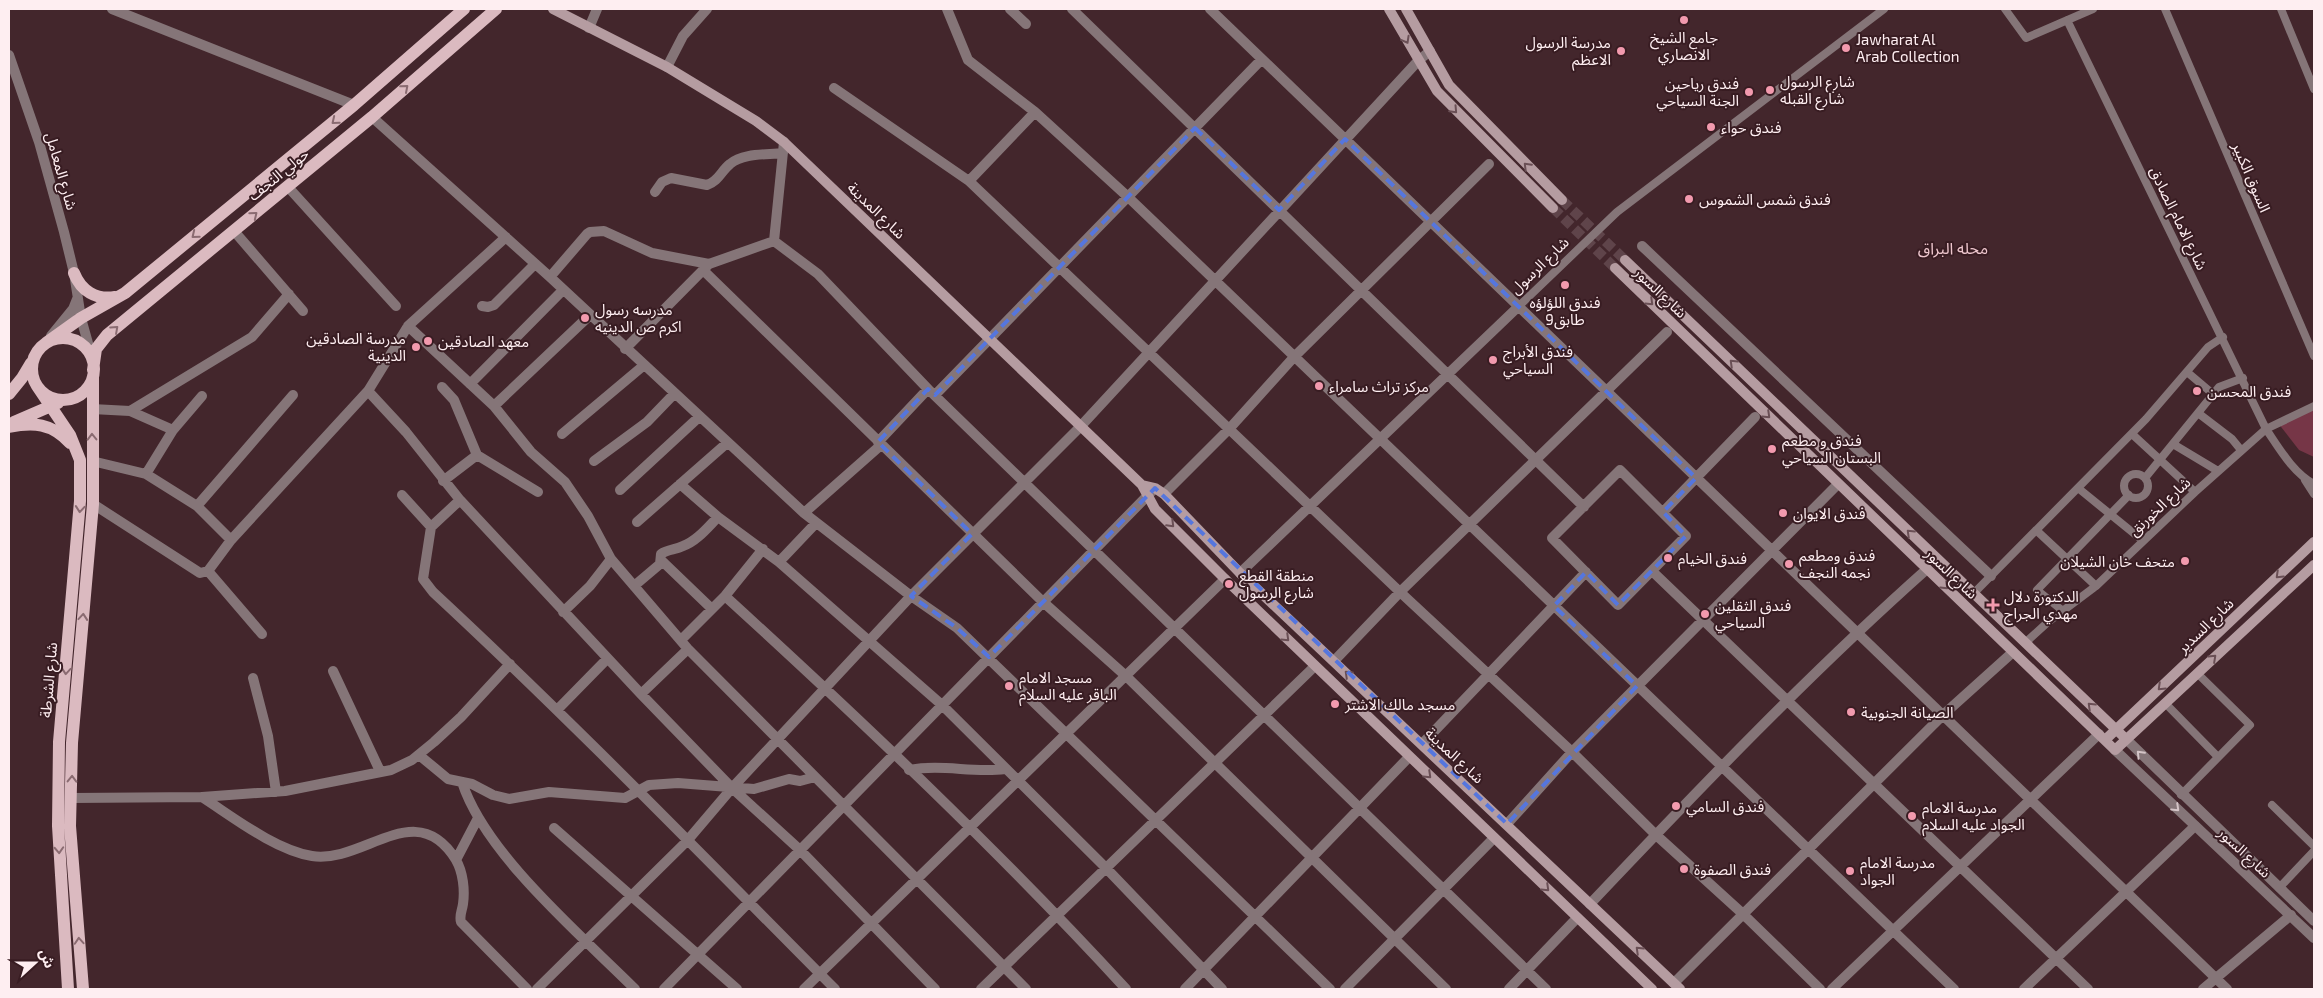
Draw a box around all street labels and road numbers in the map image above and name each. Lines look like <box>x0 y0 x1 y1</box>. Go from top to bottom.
street label: شارع المعامل <box>39 130 82 213</box>
street label: السوق الكبير <box>2228 138 2275 215</box>
street label: حولي النجف <box>244 144 314 207</box>
street label: شارع الامام الصادق <box>2143 163 2212 274</box>
street label: شارع المدينة <box>841 178 910 245</box>
street label: شارع الرسول <box>1506 232 1575 300</box>
street label: شارع السور <box>1628 262 1691 324</box>
street label: شارع الخورنق <box>2124 473 2197 542</box>
street label: شارع السور <box>1919 543 1982 605</box>
street label: شارع السدير <box>2172 594 2240 660</box>
street label: شارع الشرطة <box>36 641 64 719</box>
street label: شارع المدينة <box>1419 723 1488 790</box>
street label: شارع السور <box>2211 822 2275 884</box>

